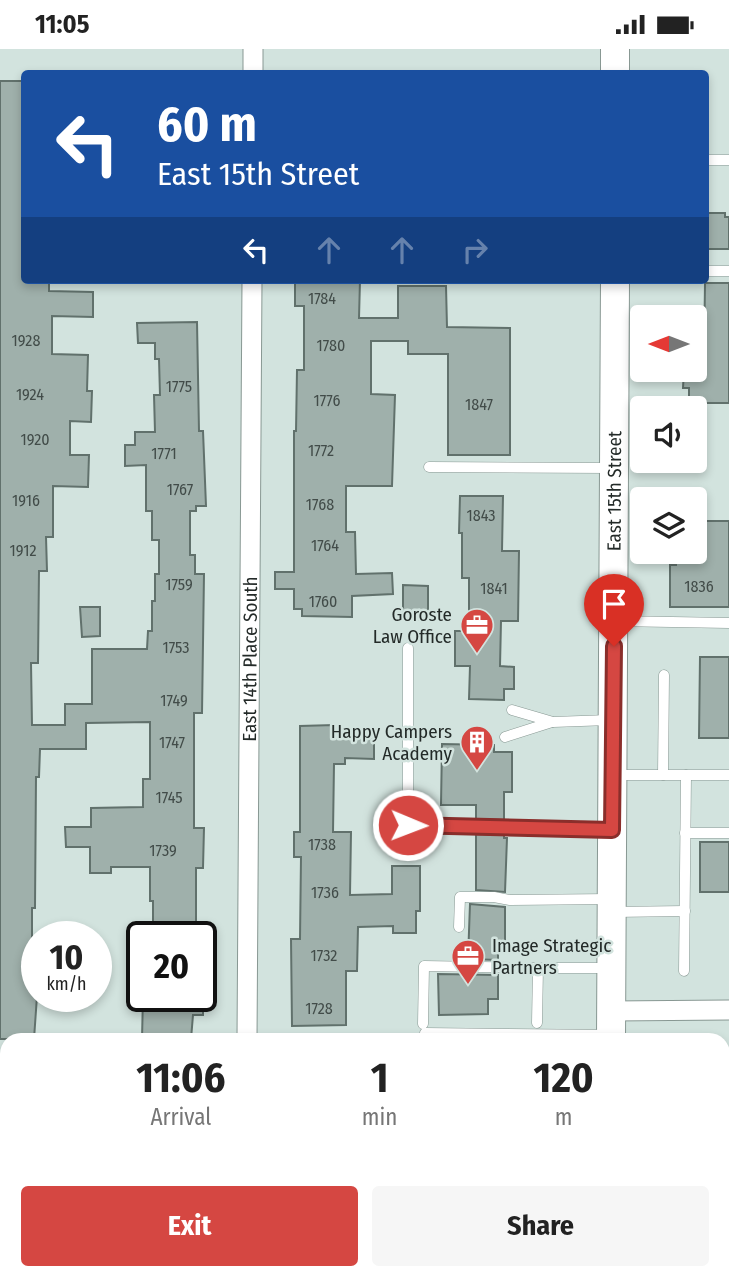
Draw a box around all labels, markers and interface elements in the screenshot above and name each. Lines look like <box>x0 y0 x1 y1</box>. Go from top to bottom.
text: 11:05 <box>35 9 89 40</box>
text: 60 m <box>157 95 257 154</box>
icon: left <box>42 98 133 189</box>
text: East 15th Street <box>157 155 359 193</box>
icon: left <box>237 231 275 269</box>
icon: ahead <box>310 231 348 269</box>
icon: ahead <box>383 231 421 269</box>
icon: right <box>456 231 494 269</box>
house number: 1784 <box>308 289 336 308</box>
north arrow <box>630 305 707 381</box>
map controls <box>630 305 707 564</box>
house number: 1928 <box>12 331 40 350</box>
house number: 1780 <box>317 336 345 355</box>
house number: 1775 <box>166 377 192 396</box>
house number: 1924 <box>16 385 44 404</box>
house number: 1776 <box>314 391 340 410</box>
house number: 1847 <box>465 395 494 414</box>
button: sound <box>630 396 707 473</box>
house number: 1920 <box>20 430 50 449</box>
street label: East 15th Street <box>602 430 626 551</box>
house number: 1772 <box>308 441 334 460</box>
house number: 1771 <box>151 444 177 463</box>
house number: 1767 <box>167 480 194 499</box>
button: layers <box>630 487 707 564</box>
house number: 1916 <box>12 491 40 510</box>
house number: 1768 <box>306 495 334 514</box>
house number: 1843 <box>467 506 495 525</box>
house number: 1764 <box>311 536 339 555</box>
house number: 1912 <box>9 541 37 560</box>
pin <box>584 574 644 646</box>
house number: 1759 <box>165 575 193 594</box>
street label: East 14th Place South <box>237 576 262 742</box>
house number: 1836 <box>684 577 714 596</box>
house number: 1841 <box>480 579 508 598</box>
icon: arrive <box>595 585 633 623</box>
house number: 1760 <box>309 592 337 611</box>
place label: Goroste Law Office <box>373 603 452 648</box>
office icon: Goroste Law Office <box>458 606 496 655</box>
house number: 1753 <box>163 638 189 657</box>
house number: 1749 <box>160 691 188 710</box>
place label: Happy Campers Academy <box>331 720 453 765</box>
building icon: Happy Campers Academy <box>458 723 496 772</box>
house number: 1747 <box>159 733 186 752</box>
house number: 1745 <box>155 788 183 807</box>
position arrow <box>371 788 445 862</box>
house number: 1738 <box>308 835 336 854</box>
house number: 1739 <box>149 841 177 860</box>
house number: 1736 <box>311 883 339 902</box>
speed limit sign: 20 <box>126 921 217 1012</box>
place label: Image Strategic Partners <box>492 934 611 979</box>
text: 10 <box>50 936 83 978</box>
office icon: Image Strategic Partners <box>449 937 487 986</box>
house number: 1732 <box>311 946 337 965</box>
text: km/h <box>46 973 87 995</box>
house number: 1728 <box>305 999 333 1018</box>
text: 11:06 <box>136 1053 226 1103</box>
text: 1 <box>371 1053 388 1103</box>
text: 120 <box>534 1053 594 1103</box>
text: Arrival <box>150 1103 211 1131</box>
text: min <box>362 1103 397 1131</box>
text: m <box>555 1103 573 1131</box>
button: Exit <box>21 1186 358 1266</box>
button: Share <box>372 1186 709 1266</box>

